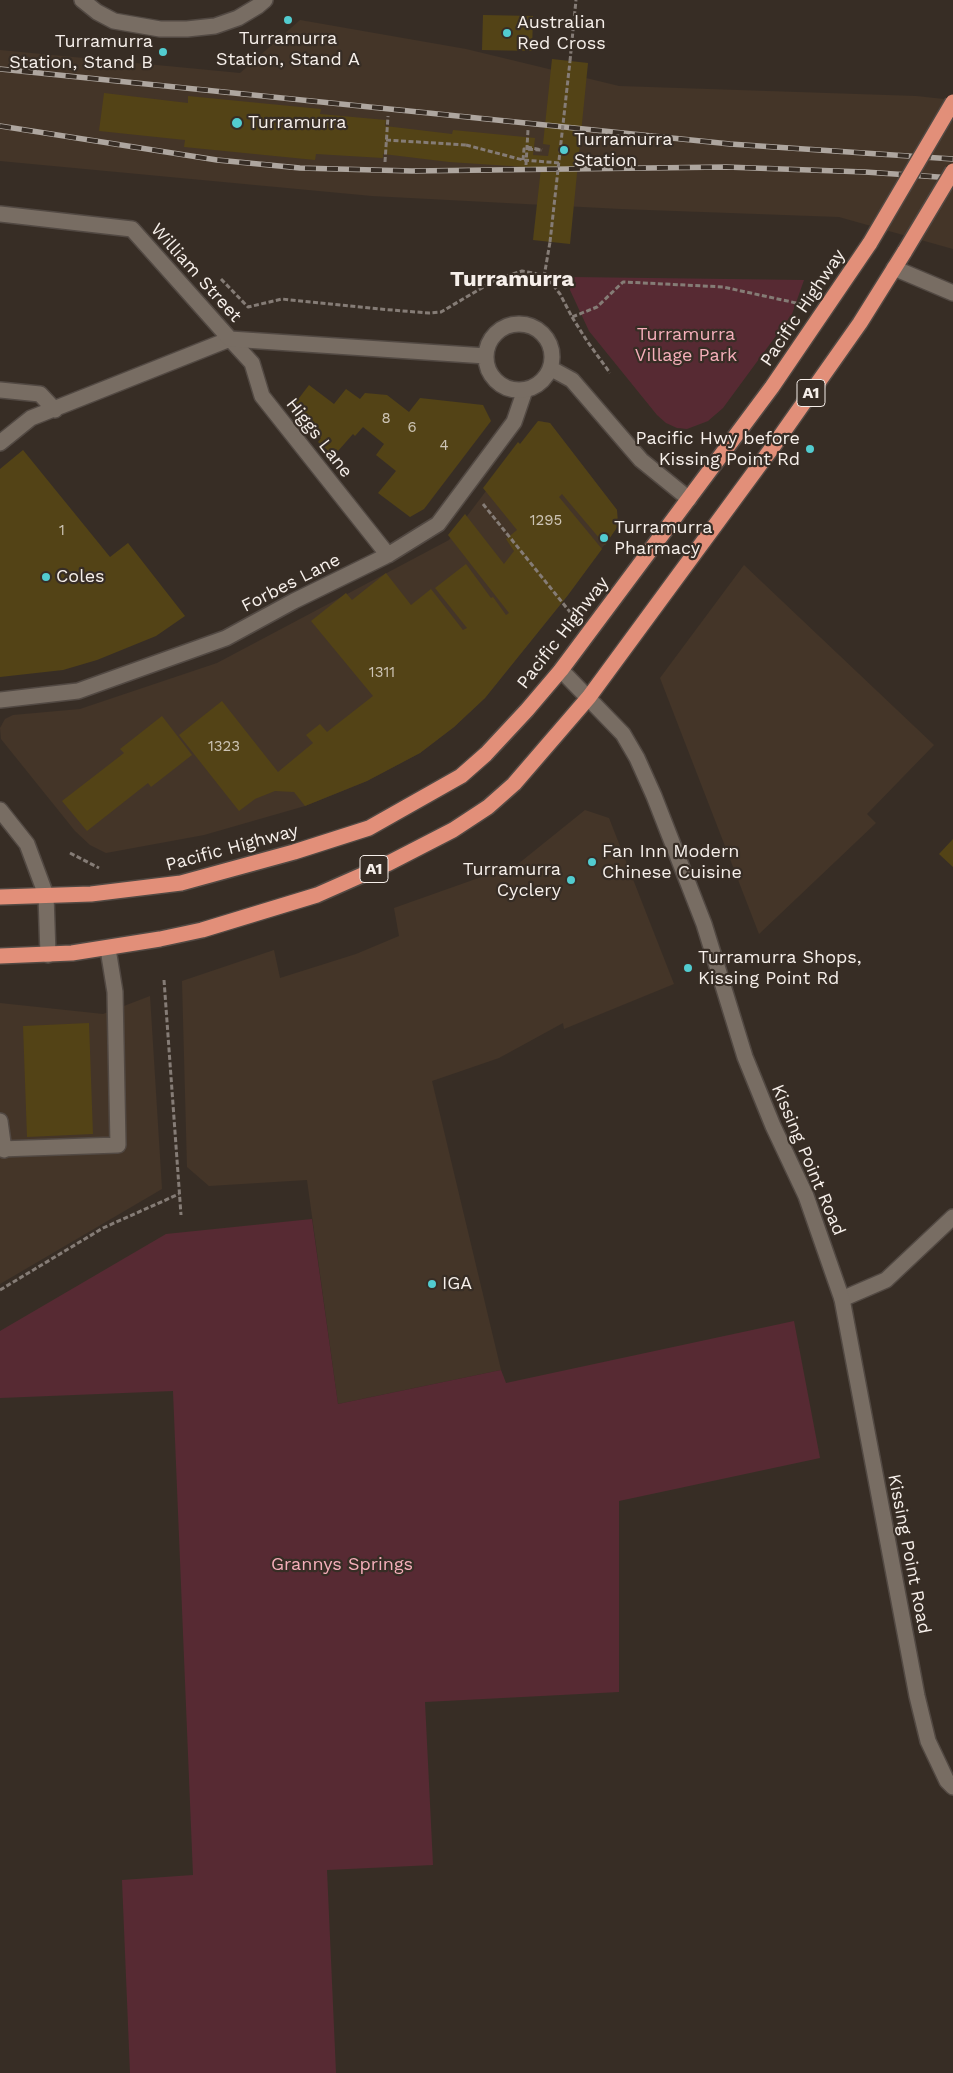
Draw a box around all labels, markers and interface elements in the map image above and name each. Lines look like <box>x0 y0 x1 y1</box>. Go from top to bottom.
place label: Australian Red Cross <box>517 12 606 54</box>
marker: Turramurra Station, Stand A <box>282 14 294 26</box>
marker: Australian Red Cross <box>501 27 513 39</box>
place label: Turramurra Station, Stand A <box>216 28 360 70</box>
place label: Turramurra Station, Stand B <box>9 31 153 74</box>
marker: Turramurra Station, Stand B <box>157 46 169 58</box>
place label: Turramurra <box>248 112 346 134</box>
marker: Turramurra <box>230 116 244 130</box>
place label: Turramurra Station <box>574 129 672 172</box>
marker: Turramurra Station <box>558 144 570 156</box>
street label: William Street <box>146 219 246 327</box>
street label: Pacific Highway <box>756 245 850 371</box>
district label: Turramurra <box>450 267 574 293</box>
park label: Turramurra Village Park <box>635 324 737 366</box>
road number: A1 <box>797 379 825 406</box>
street label: Higgs Lane <box>281 394 357 482</box>
house number: 8 <box>381 410 391 428</box>
house number: 6 <box>407 419 417 437</box>
place label: Pacific Hwy before Kissing Point Rd <box>636 428 800 470</box>
house number: 4 <box>439 437 449 455</box>
marker: Pacific Hwy before Kissing Point Rd <box>804 443 816 455</box>
house number: 1295 <box>530 512 562 530</box>
place label: Turramurra Pharmacy <box>614 517 712 560</box>
house number: 1 <box>59 522 65 540</box>
marker: Turramurra Pharmacy <box>598 532 610 544</box>
street label: Forbes Lane <box>238 549 344 617</box>
place label: Coles <box>56 566 105 588</box>
marker: Coles <box>40 571 52 583</box>
street label: Pacific Highway <box>512 573 614 693</box>
house number: 1311 <box>369 664 395 682</box>
house number: 1323 <box>208 738 240 756</box>
street label: Pacific Highway <box>163 820 301 876</box>
place label: Fan Inn Modern Chinese Cuisine <box>602 841 742 884</box>
road number: A1 <box>360 856 388 882</box>
marker: Fan Inn Modern Chinese Cuisine <box>586 856 598 868</box>
place label: Turramurra Cyclery <box>463 859 561 902</box>
marker: Turramurra Cyclery <box>565 874 577 886</box>
place label: Turramurra Shops, Kissing Point Rd <box>698 947 861 990</box>
marker: Turramurra Shops, Kissing Point Rd <box>682 962 694 974</box>
street label: Kissing Point Road <box>766 1081 850 1239</box>
place label: IGA <box>442 1273 472 1295</box>
marker: IGA <box>426 1278 438 1290</box>
street label: Kissing Point Road <box>883 1472 935 1636</box>
park label: Grannys Springs <box>271 1554 413 1576</box>

